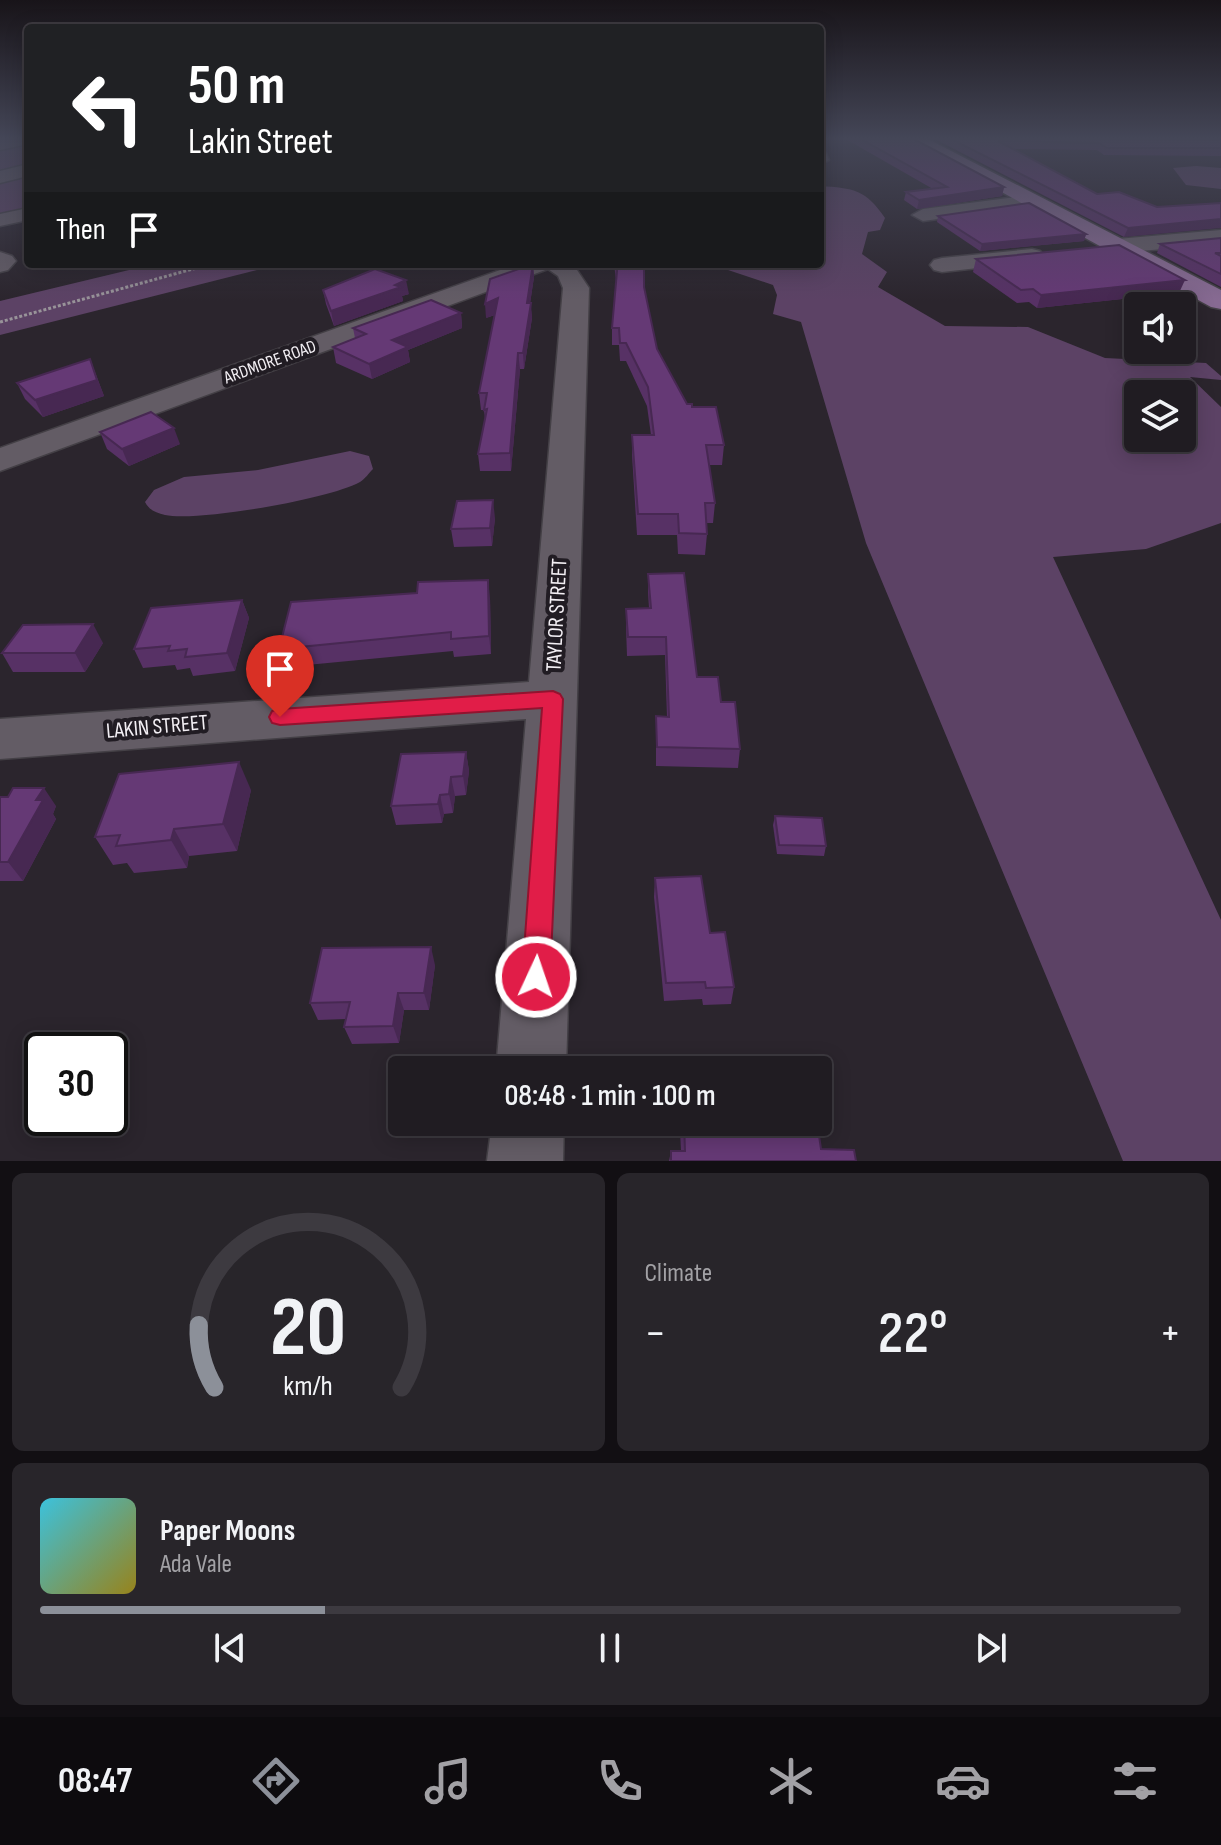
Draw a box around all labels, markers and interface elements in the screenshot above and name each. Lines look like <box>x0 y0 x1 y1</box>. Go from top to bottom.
text: 50 m <box>188 53 285 120</box>
icon: left <box>56 56 160 160</box>
text: Lakin Street <box>188 121 333 164</box>
icon: arrive <box>122 208 166 252</box>
text: Then <box>56 212 106 248</box>
map controls <box>1124 292 1196 452</box>
button: sound <box>1124 292 1196 364</box>
street label: ARDMORE ROAD <box>220 336 319 389</box>
button: layers <box>1124 380 1196 452</box>
street label: TAYLOR STREET <box>541 558 573 672</box>
pin <box>246 635 314 717</box>
icon: arrive <box>258 647 302 691</box>
street label: LAKIN STREET <box>105 709 209 745</box>
position arrow <box>494 935 578 1019</box>
speed limit sign: 30 <box>24 1032 128 1136</box>
text: 08:48 · 1 min · 100 m <box>504 1078 716 1114</box>
text: Climate <box>645 1258 712 1289</box>
text: 20 <box>270 1279 346 1379</box>
text: 22° <box>878 1298 948 1370</box>
text: − <box>645 1307 666 1360</box>
text: + <box>1159 1307 1181 1360</box>
text: km/h <box>284 1369 333 1404</box>
text: Paper Moons <box>160 1513 295 1549</box>
text: Ada Vale <box>160 1549 232 1580</box>
icon: previous <box>208 1626 252 1670</box>
icon: pause <box>588 1626 632 1670</box>
icon: next <box>969 1626 1013 1670</box>
icon: directions <box>248 1753 304 1809</box>
icon: music <box>420 1753 476 1809</box>
icon: phone <box>592 1753 648 1809</box>
icon: climate <box>763 1753 819 1809</box>
icon: car <box>935 1753 991 1809</box>
icon: filters <box>1107 1753 1163 1809</box>
text: 08:47 <box>58 1760 132 1803</box>

